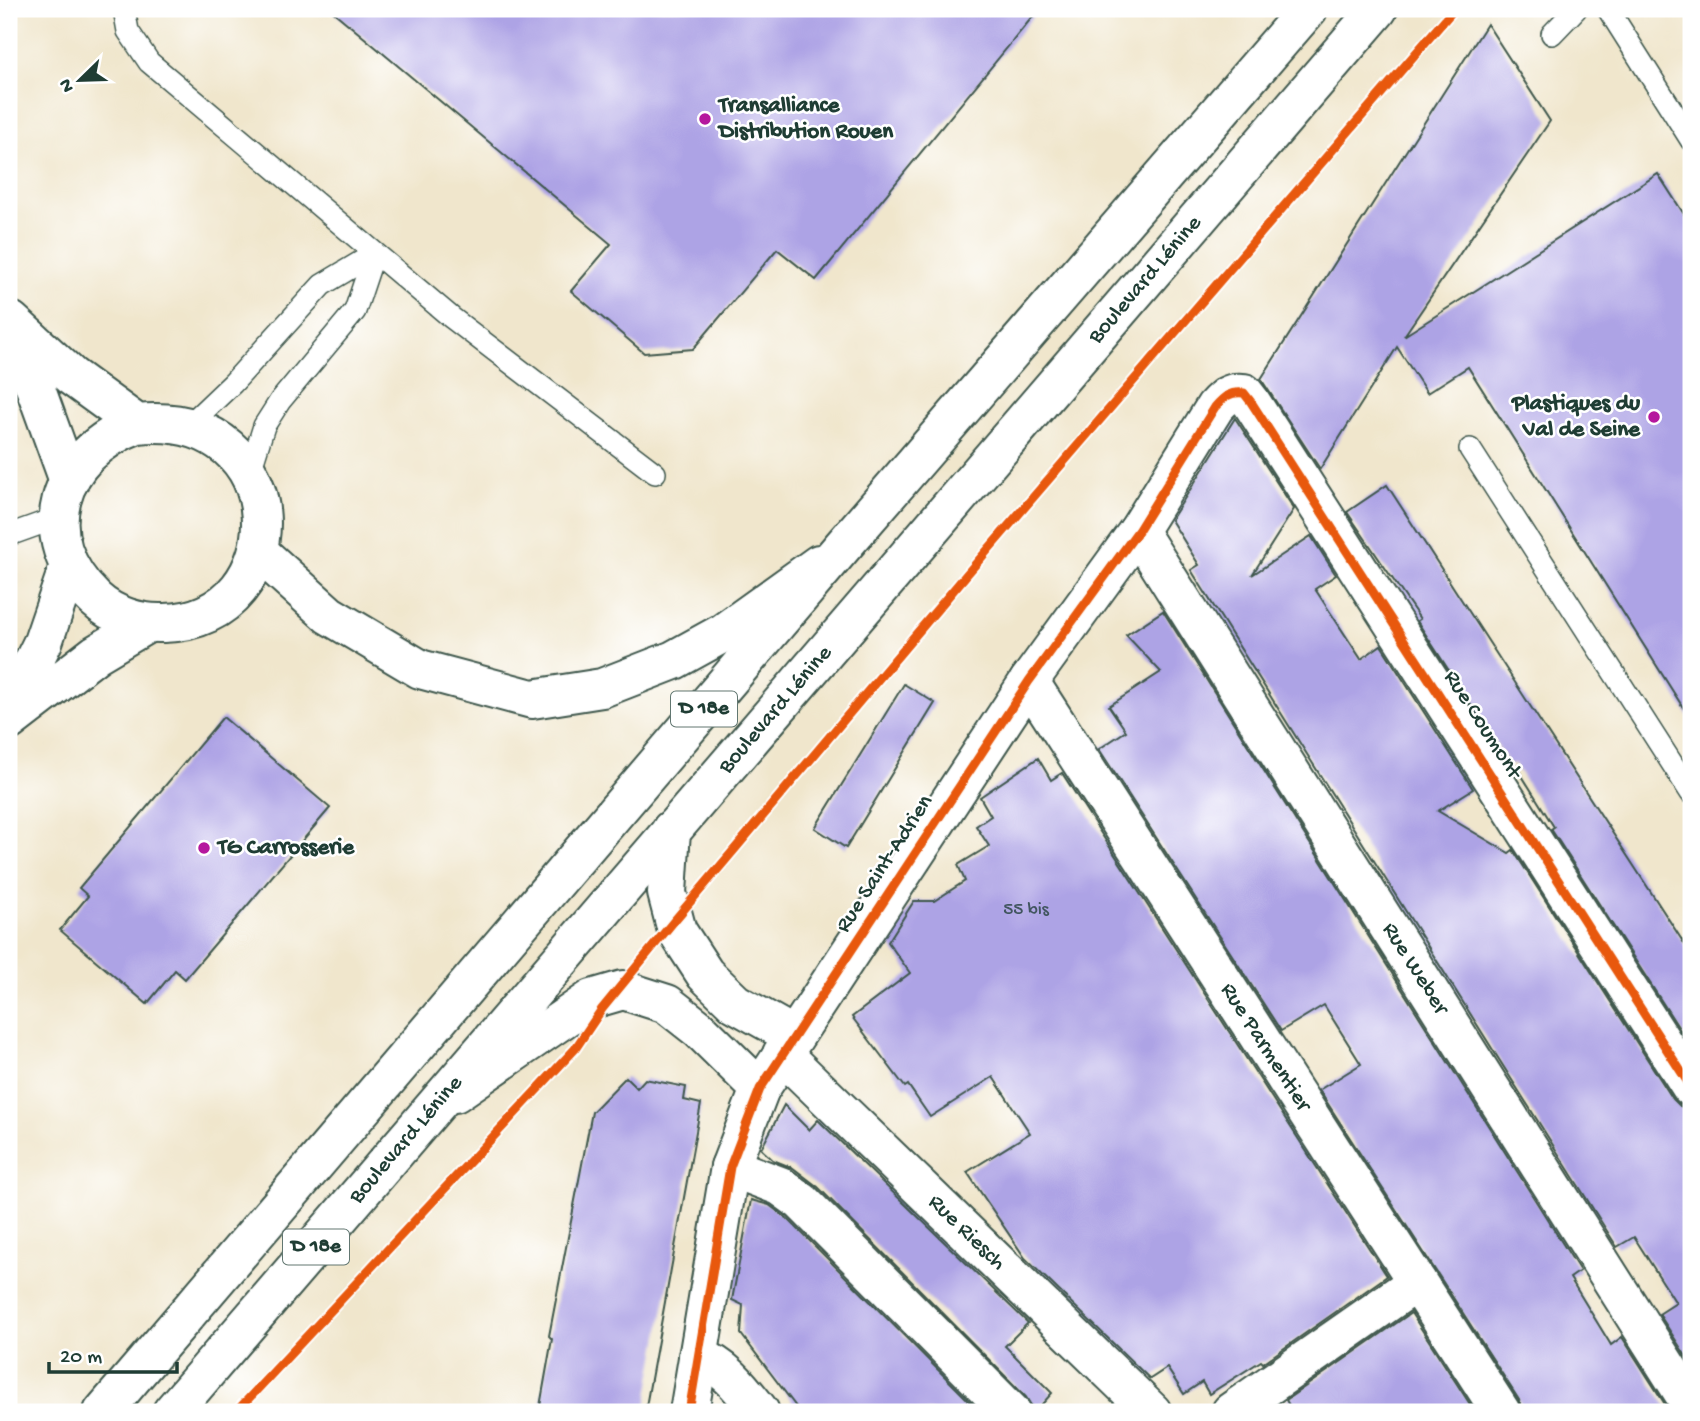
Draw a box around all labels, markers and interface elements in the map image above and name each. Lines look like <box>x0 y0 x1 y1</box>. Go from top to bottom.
north arrow <box>46 46 116 116</box>
text: N <box>55 75 81 95</box>
place label: Transalliance Distribution Rouen <box>717 93 894 146</box>
marker: Transalliance Distribution Rouen <box>697 111 713 127</box>
street label: Boulevard Lénine <box>1082 209 1209 350</box>
place label: Plastiques du Val de Seine <box>1510 391 1641 444</box>
marker: Plastiques du Val de Seine <box>1646 409 1662 425</box>
street label: Boulevard Lénine <box>712 639 839 780</box>
street label: Rue Coumont <box>1437 666 1528 786</box>
road number: D 18e <box>671 692 737 726</box>
street label: Rue Saint-Adrien <box>830 790 940 938</box>
place label: TG Carrosserie <box>216 835 355 862</box>
marker: TG Carrosserie <box>196 840 212 856</box>
house number: 55 bis <box>1003 899 1050 922</box>
street label: Rue Weber <box>1376 918 1455 1021</box>
street label: Rue Parmentier <box>1214 978 1318 1118</box>
street label: Boulevard Lénine <box>343 1069 469 1210</box>
street label: Rue Riesch <box>922 1189 1011 1276</box>
road number: D 18e <box>283 1230 349 1264</box>
scale bar <box>49 1330 177 1374</box>
text: 20 m <box>60 1346 102 1371</box>

